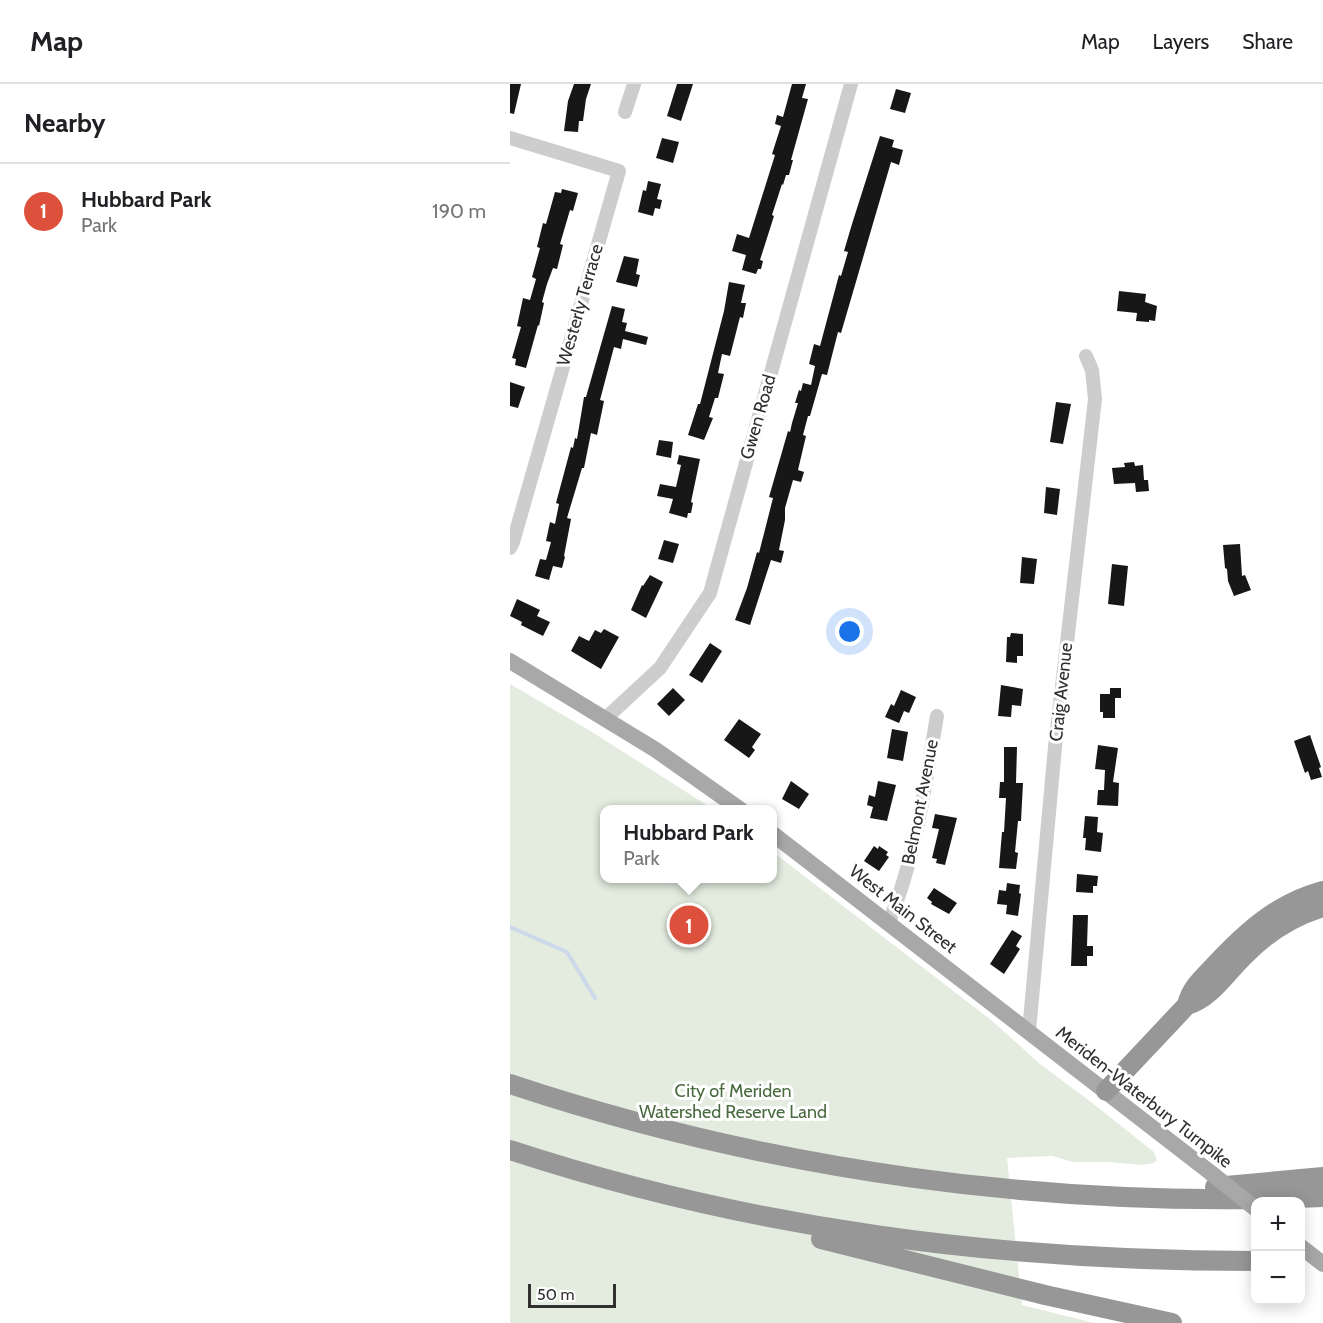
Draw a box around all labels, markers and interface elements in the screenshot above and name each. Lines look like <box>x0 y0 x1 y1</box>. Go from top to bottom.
text: Map <box>30 24 83 58</box>
text: Map <box>1081 29 1120 54</box>
text: Layers <box>1153 29 1209 54</box>
text: Share <box>1242 29 1293 54</box>
text: Nearby <box>24 107 105 139</box>
text: Hubbard Park <box>81 186 211 213</box>
text: 1 <box>40 199 47 223</box>
text: 190 m <box>432 199 486 223</box>
text: Park <box>81 213 117 237</box>
street label: Westerly Terrace <box>552 242 608 368</box>
street label: Gwen Road <box>735 372 781 462</box>
your location <box>835 617 864 646</box>
street label: Craig Avenue <box>1045 642 1077 742</box>
street label: Belmont Avenue <box>897 738 943 866</box>
popup <box>600 805 777 883</box>
text: Hubbard Park <box>623 819 754 846</box>
text: Park <box>623 846 659 870</box>
street label: West Main Street <box>845 860 961 958</box>
pin: 1 <box>670 902 708 948</box>
street label: Meriden-Waterbury Turnpike <box>1051 1021 1237 1173</box>
park label: City of Meriden Watershed Reserve Land <box>639 1080 827 1123</box>
map controls <box>1251 1197 1305 1305</box>
button: + <box>1251 1197 1305 1251</box>
button: − <box>1251 1251 1305 1305</box>
scale bar <box>528 1281 616 1308</box>
text: 50 m <box>537 1285 574 1304</box>

